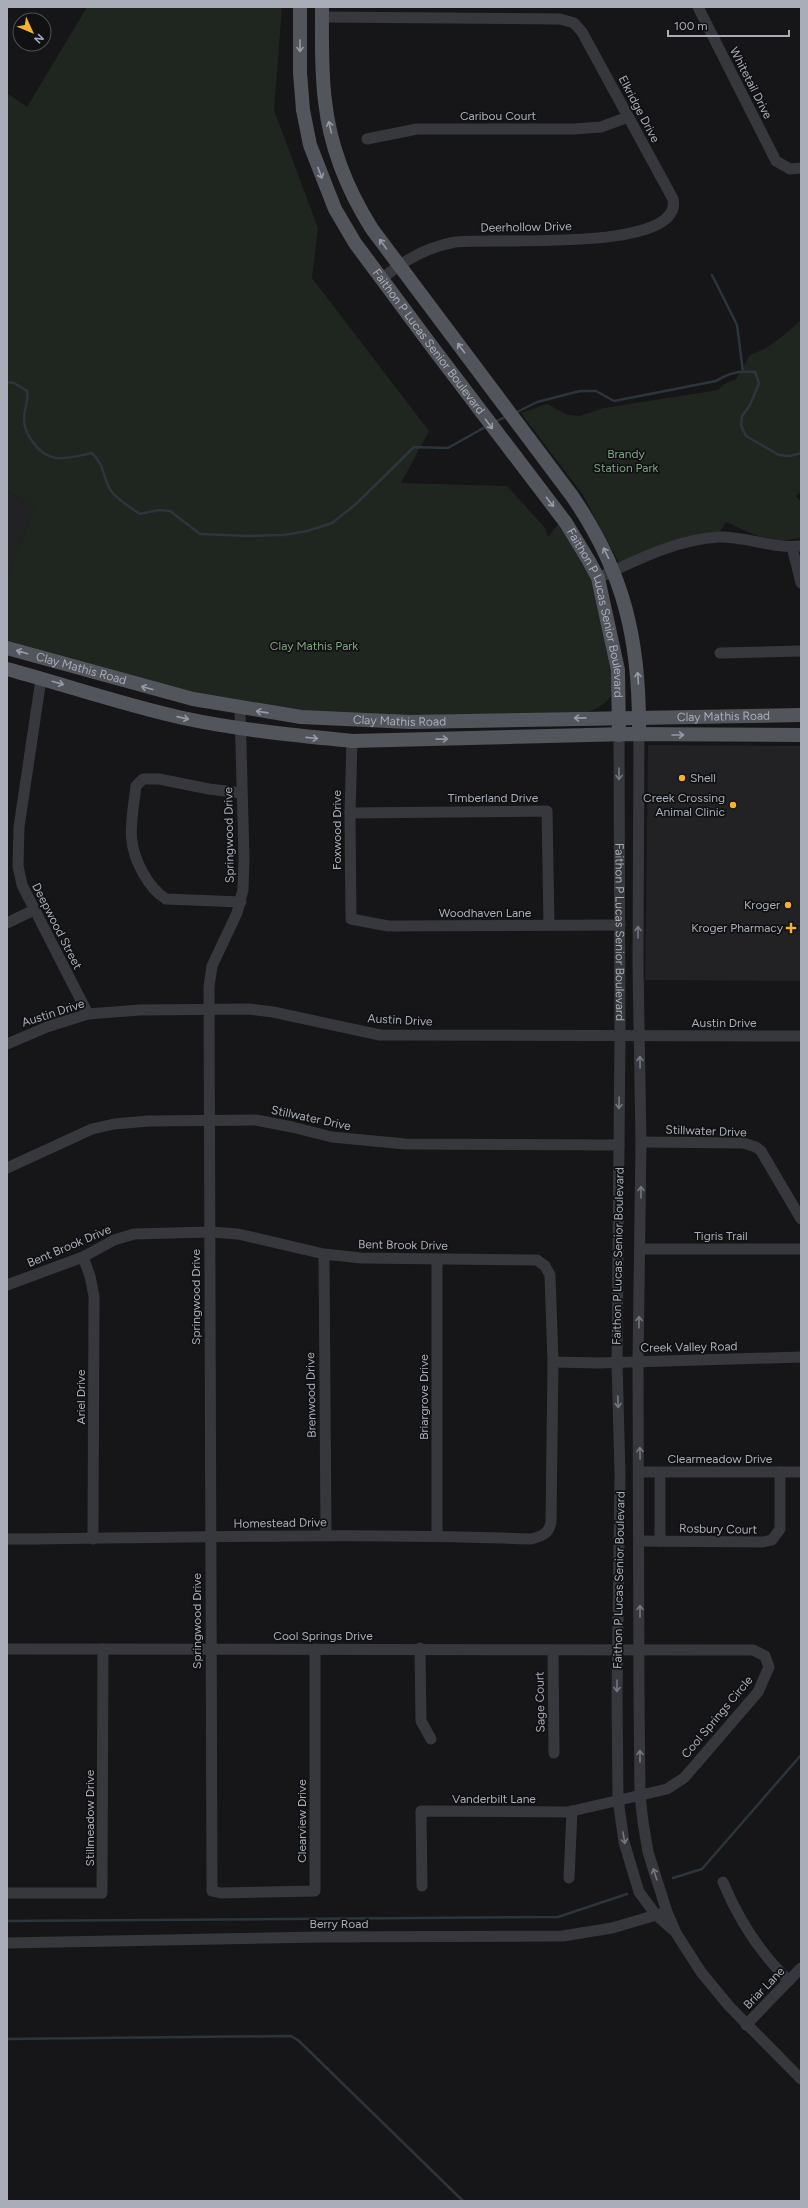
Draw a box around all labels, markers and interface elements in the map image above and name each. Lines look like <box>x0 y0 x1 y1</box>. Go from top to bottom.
north arrow <box>12 12 52 52</box>
scale bar <box>668 12 789 38</box>
text: 100 m <box>674 19 708 33</box>
text: N <box>31 31 46 46</box>
one-way arrow <box>296 39 304 52</box>
street label: Whitetail Drive <box>727 45 775 122</box>
street label: Elkridge Drive <box>616 73 663 145</box>
street label: Caribou Court <box>460 109 537 123</box>
one-way arrow <box>325 120 333 133</box>
one-way arrow <box>317 167 325 179</box>
street label: Deerhollow Drive <box>480 219 572 235</box>
one-way arrow <box>379 239 387 250</box>
street label: Faithon P Lucas Senior Boulevard <box>370 266 488 417</box>
one-way arrow <box>456 343 465 354</box>
one-way arrow <box>485 418 494 429</box>
park label: Brandy Station Park <box>594 447 659 475</box>
one-way arrow <box>545 496 554 507</box>
street label: Faithon P Lucas Senior Boulevard <box>564 526 625 698</box>
one-way arrow <box>602 547 609 559</box>
park label: Clay Mathis Park <box>270 639 358 653</box>
one-way arrow <box>16 648 29 655</box>
street label: Clay Mathis Road <box>34 649 128 687</box>
one-way arrow <box>635 672 642 685</box>
one-way arrow <box>51 680 64 687</box>
one-way arrow <box>141 684 154 691</box>
one-way arrow <box>256 708 269 716</box>
street label: Clay Mathis Road <box>677 709 770 724</box>
street label: Clay Mathis Road <box>353 712 446 729</box>
one-way arrow <box>574 714 587 722</box>
one-way arrow <box>177 715 190 723</box>
one-way arrow <box>671 731 684 739</box>
one-way arrow <box>305 734 318 741</box>
one-way arrow <box>435 735 448 743</box>
one-way arrow <box>615 767 623 780</box>
place label: Shell <box>690 771 716 785</box>
marker: Shell <box>677 773 687 783</box>
street label: Springwood Drive <box>221 786 237 883</box>
street label: Foxwood Drive <box>330 790 344 870</box>
street label: Timberland Drive <box>448 791 539 805</box>
place label: Creek Crossing Animal Clinic <box>643 791 726 819</box>
marker: Creek Crossing Animal Clinic <box>728 800 738 810</box>
street label: Faithon P Lucas Senior Boulevard <box>612 843 627 1021</box>
street label: Deepwood Street <box>29 880 85 972</box>
place label: Kroger <box>744 898 780 912</box>
marker: Kroger <box>783 900 793 910</box>
street label: Woodhaven Lane <box>439 906 532 920</box>
place label: Kroger Pharmacy <box>691 921 784 935</box>
marker: Kroger Pharmacy <box>786 923 796 933</box>
one-way arrow <box>634 926 642 939</box>
street label: Austin Drive <box>20 996 87 1030</box>
street label: Austin Drive <box>367 1011 433 1029</box>
street label: Austin Drive <box>691 1016 757 1030</box>
one-way arrow <box>636 1056 644 1069</box>
one-way arrow <box>615 1096 623 1109</box>
street label: Stillwater Drive <box>270 1103 353 1133</box>
street label: Stillwater Drive <box>665 1123 747 1139</box>
street label: Faithon P Lucas Senior Boulevard <box>609 1167 627 1345</box>
one-way arrow <box>637 1186 645 1199</box>
street label: Bent Brook Drive <box>25 1222 114 1270</box>
street label: Tigris Trail <box>694 1229 748 1243</box>
street label: Bent Brook Drive <box>358 1237 449 1253</box>
street label: Springwood Drive <box>189 1249 203 1345</box>
one-way arrow <box>635 1316 643 1329</box>
street label: Creek Valley Road <box>640 1339 738 1355</box>
street label: Brenwood Drive <box>303 1352 319 1438</box>
street label: Briargrove Drive <box>417 1354 431 1440</box>
street label: Ariel Drive <box>74 1369 88 1424</box>
one-way arrow <box>614 1395 622 1408</box>
one-way arrow <box>636 1447 643 1460</box>
street label: Clearmeadow Drive <box>668 1452 773 1466</box>
street label: Faithon P Lucas Senior Boulevard <box>610 1491 628 1669</box>
street label: Homestead Drive <box>233 1515 327 1531</box>
street label: Rosbury Court <box>679 1521 758 1537</box>
street label: Springwood Drive <box>190 1573 204 1669</box>
one-way arrow <box>636 1605 644 1618</box>
street label: Cool Springs Drive <box>273 1629 373 1643</box>
street label: Sage Court <box>532 1671 548 1733</box>
street label: Cool Springs Circle <box>679 1673 756 1761</box>
one-way arrow <box>613 1679 621 1692</box>
one-way arrow <box>636 1750 644 1763</box>
street label: Stillmeadow Drive <box>83 1769 97 1866</box>
street label: Clearview Drive <box>295 1779 309 1863</box>
street label: Vanderbilt Lane <box>452 1792 536 1806</box>
one-way arrow <box>620 1831 628 1844</box>
one-way arrow <box>651 1868 658 1881</box>
street label: Berry Road <box>310 1917 368 1931</box>
street label: Briar Lane <box>741 1964 788 2012</box>

